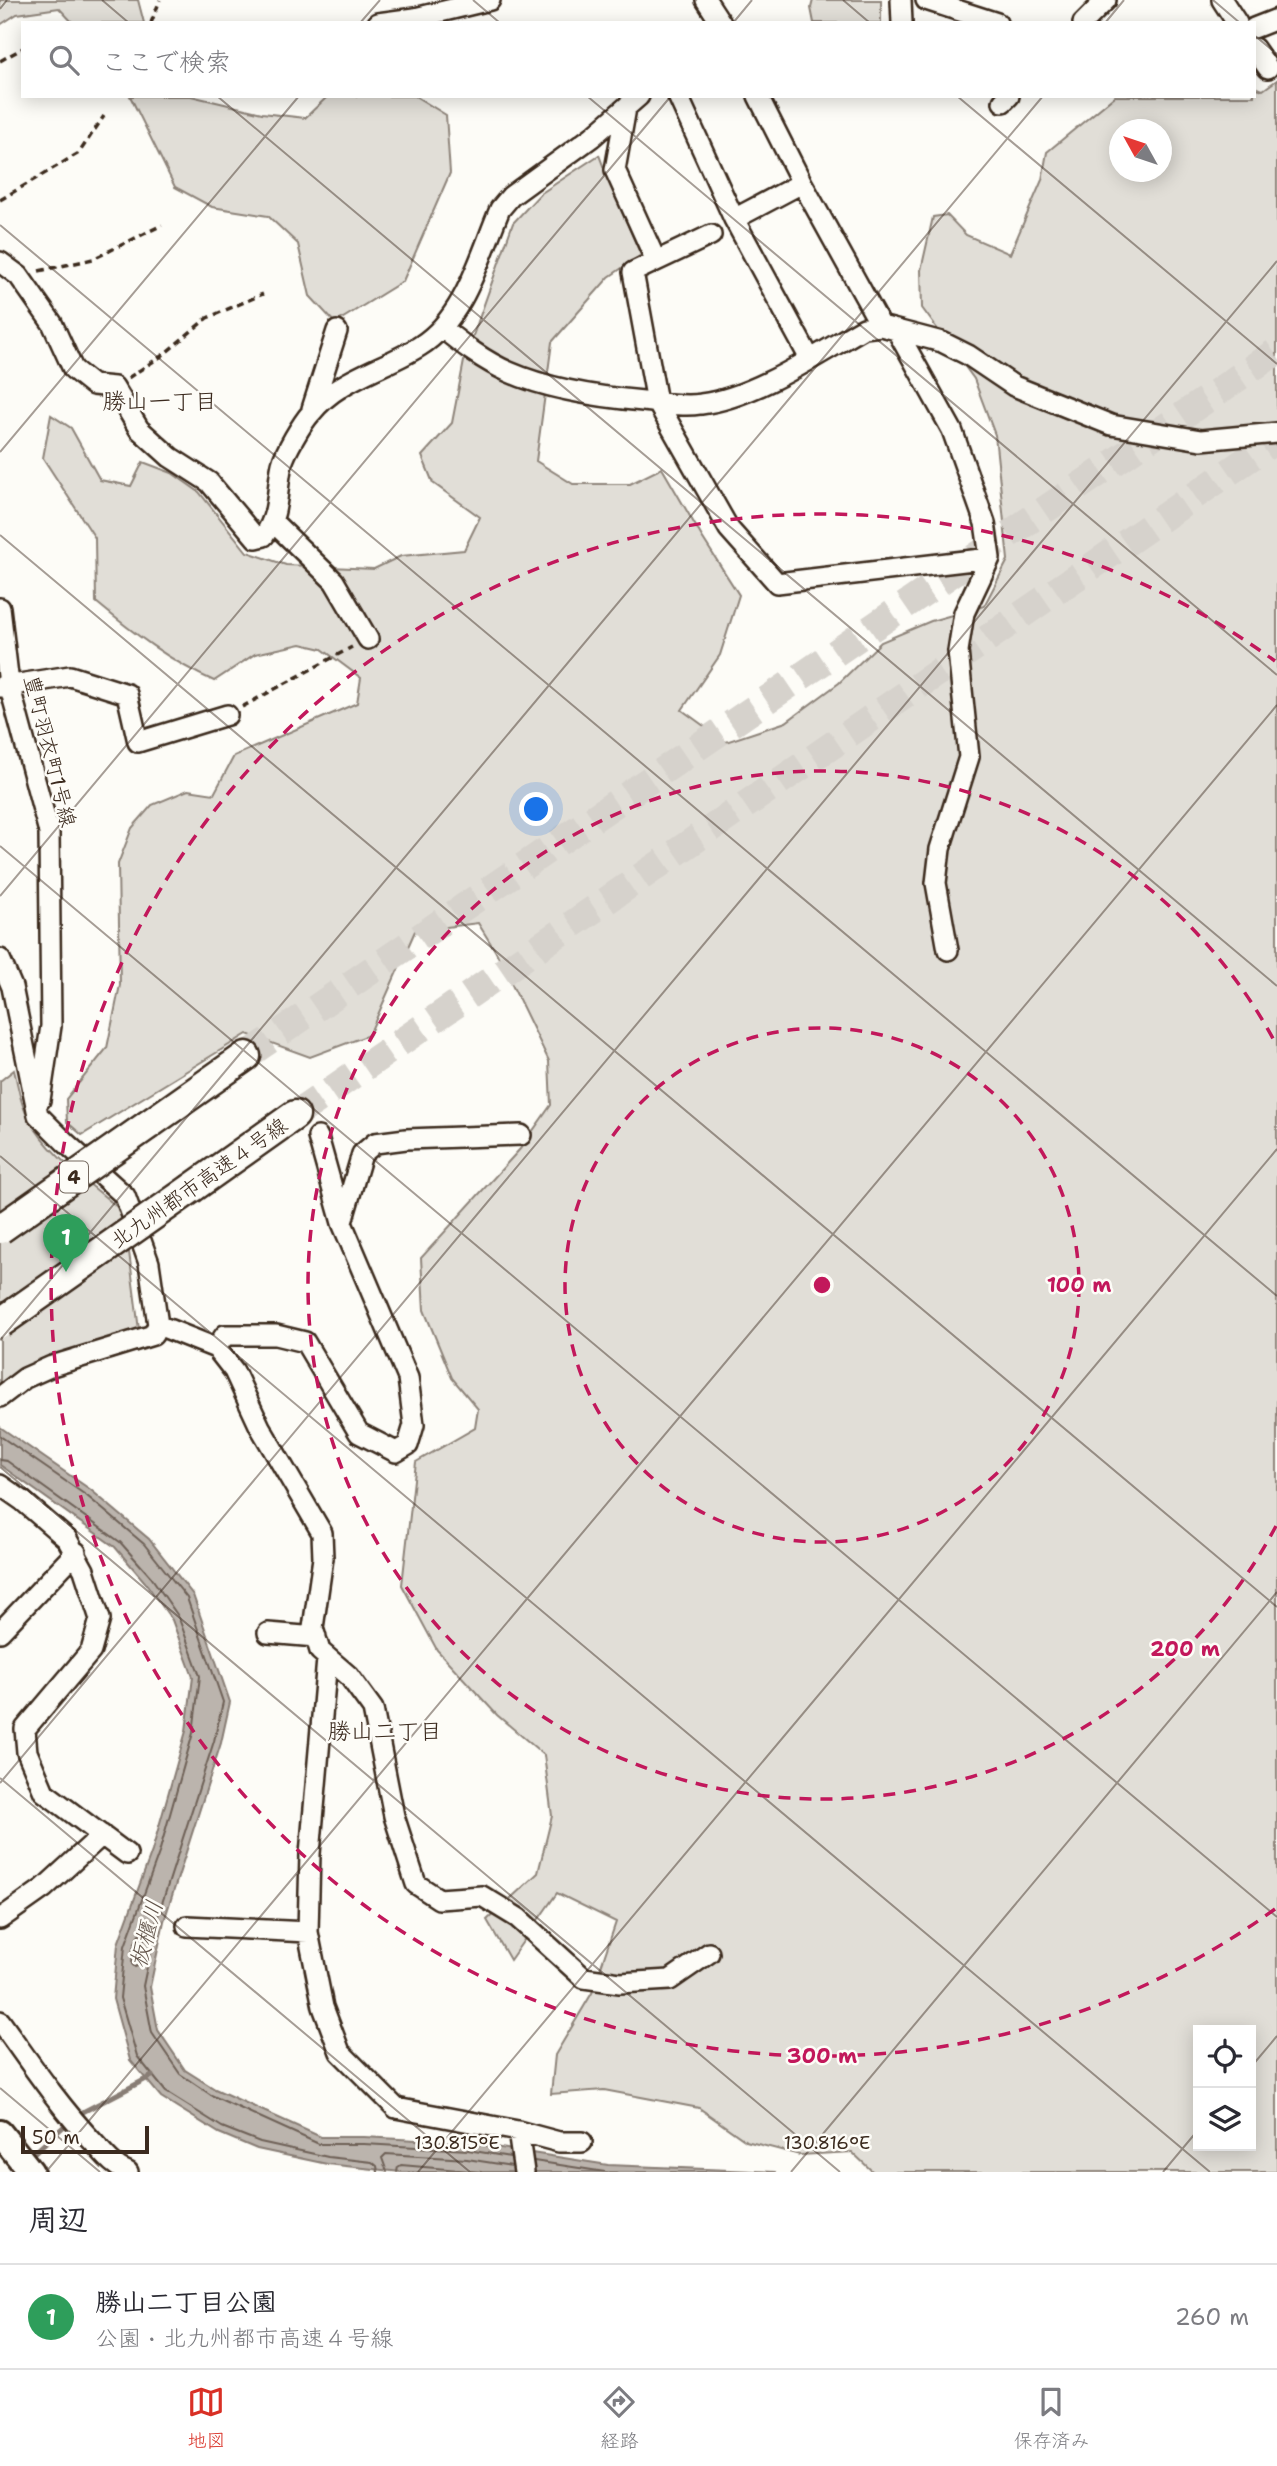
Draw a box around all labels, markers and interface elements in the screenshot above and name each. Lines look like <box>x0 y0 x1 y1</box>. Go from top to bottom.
search box <box>21 21 1256 98</box>
icon: search <box>45 41 83 79</box>
text: ここで検索 <box>101 44 231 79</box>
north arrow <box>1109 119 1172 182</box>
district label: 勝山一丁目 <box>103 386 218 416</box>
street label: 豊町羽衣町1号線 <box>18 672 82 830</box>
your location <box>519 792 553 826</box>
street label: 北九州都市高速４号線 <box>105 1111 293 1255</box>
road number: 4 <box>60 1162 88 1192</box>
pin: 1 <box>43 1214 89 1272</box>
text: 100 m <box>1047 1271 1111 1299</box>
centre of rings <box>810 1273 834 1297</box>
text: 200 m <box>1150 1635 1220 1663</box>
district label: 勝山二丁目 <box>328 1716 443 1746</box>
water label: 板櫃川 <box>123 1897 169 1971</box>
map controls <box>1193 2025 1256 2151</box>
button: locate <box>1193 2025 1256 2088</box>
text: 300 m <box>787 2042 857 2070</box>
button: layers <box>1193 2088 1256 2151</box>
scale bar <box>21 2123 149 2155</box>
text: 50 m <box>32 2125 80 2150</box>
text: 130.815°E <box>414 2131 500 2155</box>
text: 130.816°E <box>784 2131 870 2155</box>
text: 周辺 <box>28 2199 88 2240</box>
text: 勝山二丁目公園 <box>95 2284 277 2319</box>
text: 1 <box>46 2302 56 2332</box>
text: 260 m <box>1175 2302 1249 2332</box>
text: 公園 · 北九州都市高速４号線 <box>95 2323 393 2353</box>
tab: 地図 <box>187 2383 226 2453</box>
tab: 経路 <box>600 2383 639 2453</box>
tab: 保存済み <box>1013 2383 1090 2453</box>

